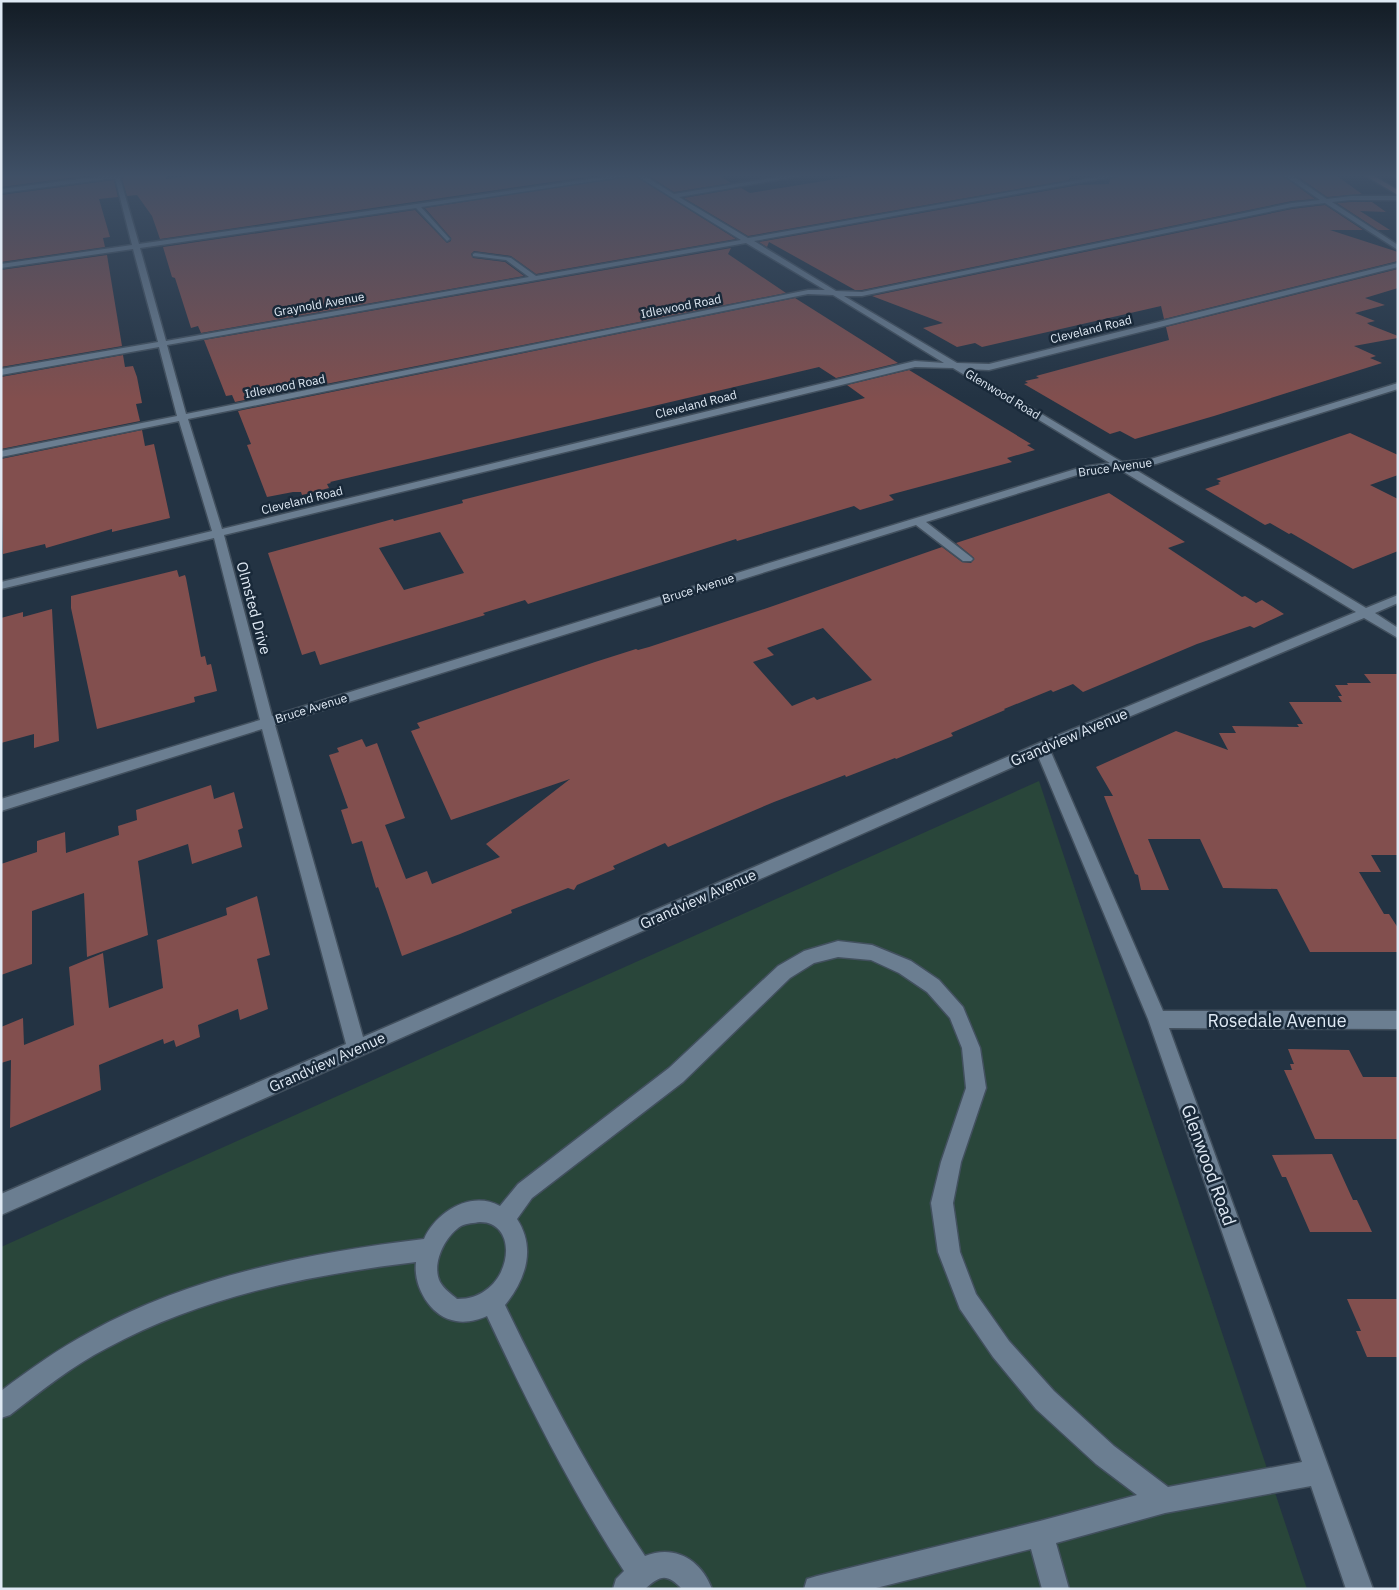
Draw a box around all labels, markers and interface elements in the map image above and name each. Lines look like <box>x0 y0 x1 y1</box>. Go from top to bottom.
street label: Graynold Avenue <box>273 289 366 319</box>
street label: Idlewood Road <box>640 291 722 321</box>
street label: Cleveland Road <box>1049 312 1133 346</box>
street label: Glenwood Road <box>963 366 1043 422</box>
street label: Idlewood Road <box>244 371 326 401</box>
street label: Cleveland Road <box>654 387 738 421</box>
street label: Bruce Avenue <box>1077 454 1153 480</box>
street label: Cleveland Road <box>260 483 344 517</box>
street label: Olmsted Drive <box>232 559 276 657</box>
street label: Bruce Avenue <box>660 570 736 606</box>
street label: Bruce Avenue <box>273 690 349 726</box>
street label: Grandview Avenue <box>1008 704 1130 770</box>
street label: Grandview Avenue <box>637 865 759 933</box>
street label: Rosedale Avenue <box>1207 1009 1347 1032</box>
street label: Grandview Avenue <box>266 1028 388 1096</box>
street label: Glenwood Road <box>1176 1101 1242 1229</box>

